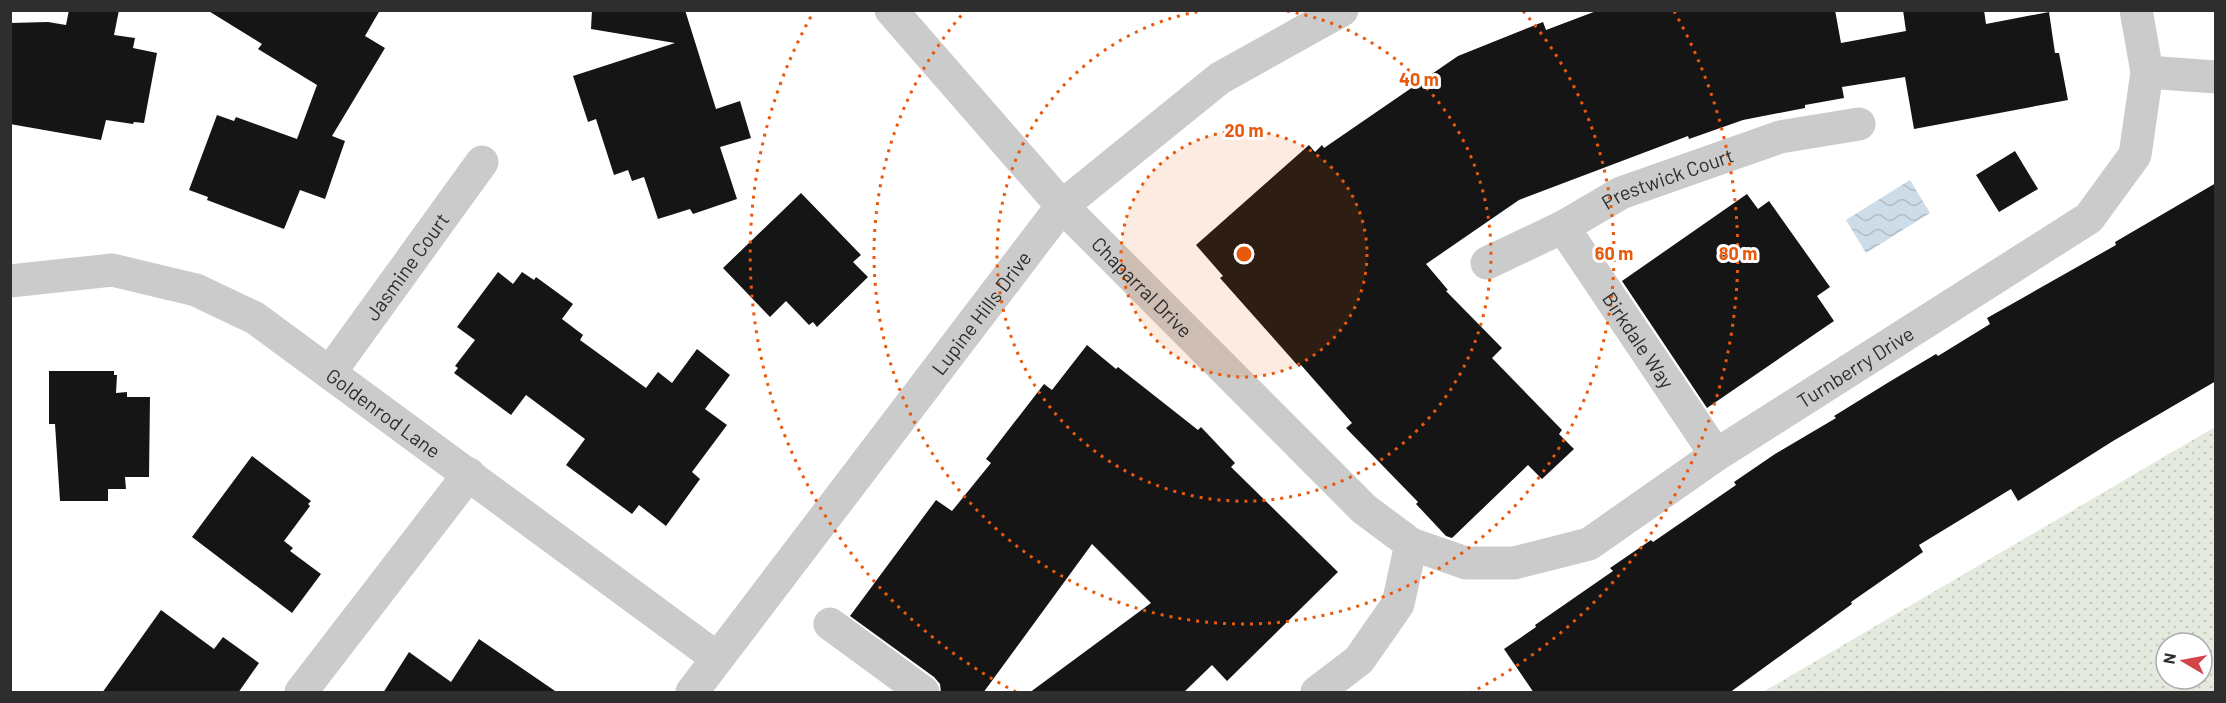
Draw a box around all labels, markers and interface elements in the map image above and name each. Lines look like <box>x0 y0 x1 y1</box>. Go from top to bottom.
text: 40 m <box>1399 68 1439 90</box>
text: 20 m <box>1225 119 1263 141</box>
street label: Prestwick Court <box>1597 142 1736 214</box>
street label: Jasmine Court <box>360 208 453 325</box>
street label: Chaparral Drive <box>1087 231 1198 342</box>
text: 60 m <box>1595 242 1633 264</box>
text: 80 m <box>1719 242 1757 264</box>
centre of rings <box>1234 244 1254 264</box>
street label: Lupine Hills Drive <box>926 246 1036 379</box>
street label: Birkdale Way <box>1598 287 1680 393</box>
street label: Turnberry Drive <box>1792 321 1918 413</box>
street label: Goldenrod Lane <box>322 363 446 463</box>
north arrow <box>2154 631 2214 691</box>
text: N <box>2158 651 2179 665</box>

